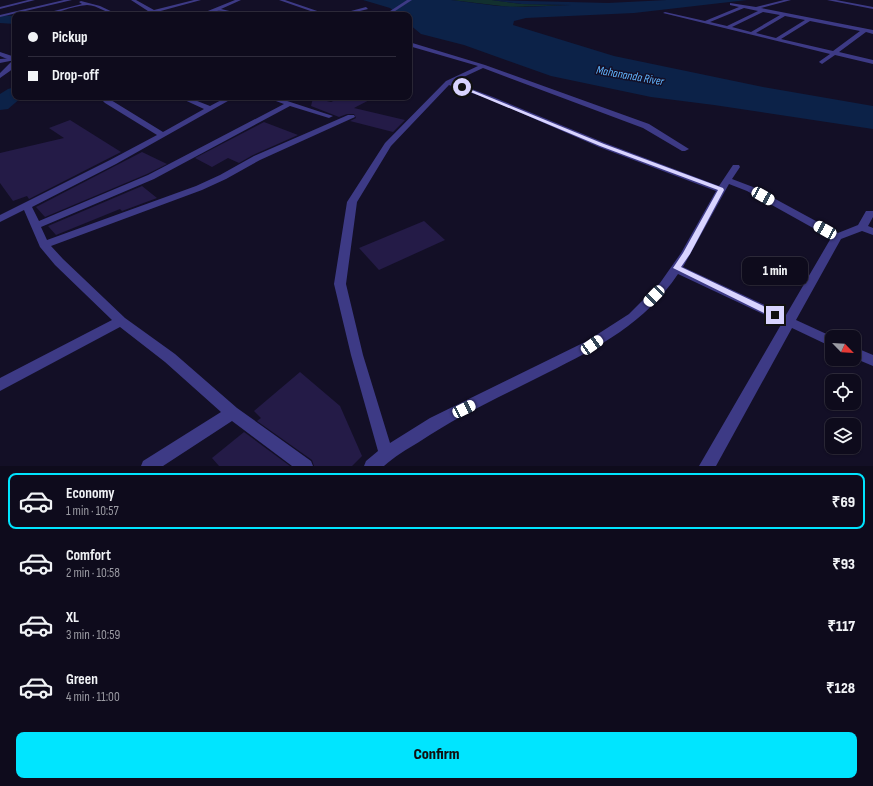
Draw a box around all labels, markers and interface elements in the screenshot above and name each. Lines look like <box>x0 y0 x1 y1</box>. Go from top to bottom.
text: Pickup <box>52 28 88 47</box>
water label: Mahananda River <box>595 63 666 89</box>
text: Drop-off <box>52 66 99 85</box>
route start <box>453 78 471 96</box>
car <box>750 185 776 207</box>
car <box>812 219 838 241</box>
callout: 1 min <box>742 257 808 285</box>
text: 1 min <box>763 263 787 279</box>
car <box>641 283 667 309</box>
route end <box>766 306 784 324</box>
north arrow <box>825 330 861 366</box>
map controls <box>825 330 861 454</box>
car <box>579 333 605 357</box>
button: locate <box>825 374 861 410</box>
car <box>451 398 477 420</box>
button: layers <box>825 418 861 454</box>
icon: car <box>18 483 54 519</box>
text: Economy <box>66 484 115 503</box>
text: ₹69 <box>832 493 855 512</box>
text: 1 min · 10:57 <box>66 503 119 519</box>
icon: car <box>18 545 54 581</box>
text: Comfort <box>66 546 111 565</box>
text: ₹93 <box>832 555 855 574</box>
text: 2 min · 10:58 <box>66 565 120 581</box>
icon: car <box>18 607 54 643</box>
text: XL <box>66 608 79 627</box>
text: ₹117 <box>827 617 855 636</box>
text: 3 min · 10:59 <box>66 627 120 643</box>
icon: car <box>18 669 54 705</box>
text: Green <box>66 670 98 689</box>
text: ₹128 <box>826 679 855 698</box>
text: 4 min · 11:00 <box>66 689 120 705</box>
button: Confirm <box>16 732 857 778</box>

